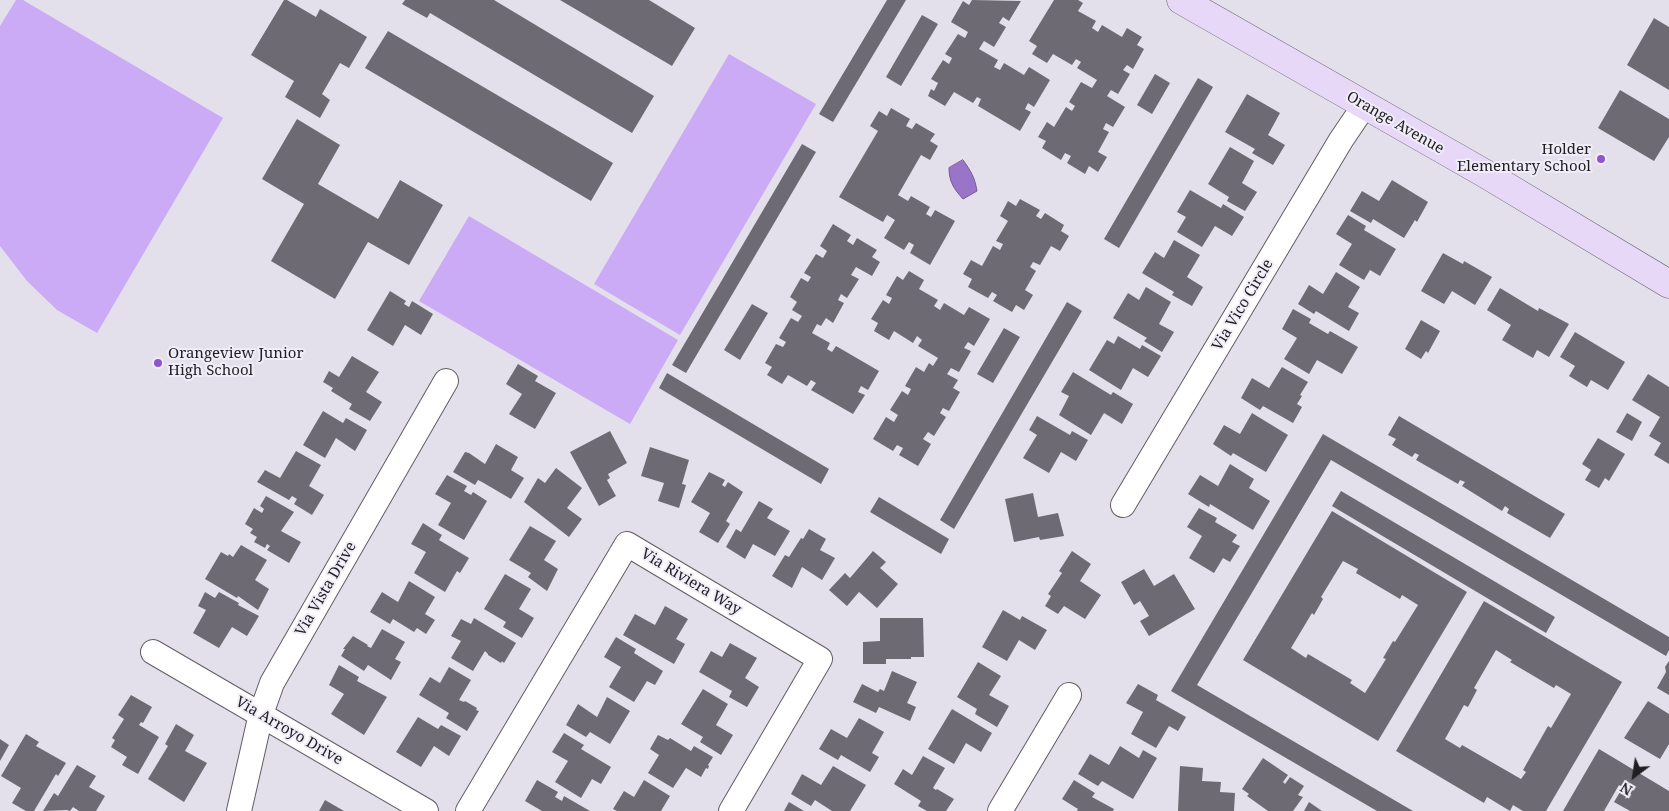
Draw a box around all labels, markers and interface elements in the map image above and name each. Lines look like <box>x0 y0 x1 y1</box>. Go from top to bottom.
street label: Orange Avenue <box>1343 88 1447 158</box>
place label: Holder Elementary School <box>1457 141 1591 176</box>
marker: Holder Elementary School <box>1595 153 1607 165</box>
street label: Via Vico Circle <box>1209 256 1277 354</box>
place label: Orangeview Junior High School <box>168 345 304 380</box>
marker: Orangeview Junior High School <box>152 357 164 369</box>
street label: Via Vista Drive <box>292 539 360 639</box>
street label: Via Riviera Way <box>638 545 744 619</box>
street label: Via Arroyo Drive <box>232 693 346 769</box>
north arrow <box>1609 751 1659 801</box>
text: N <box>1616 778 1636 800</box>

